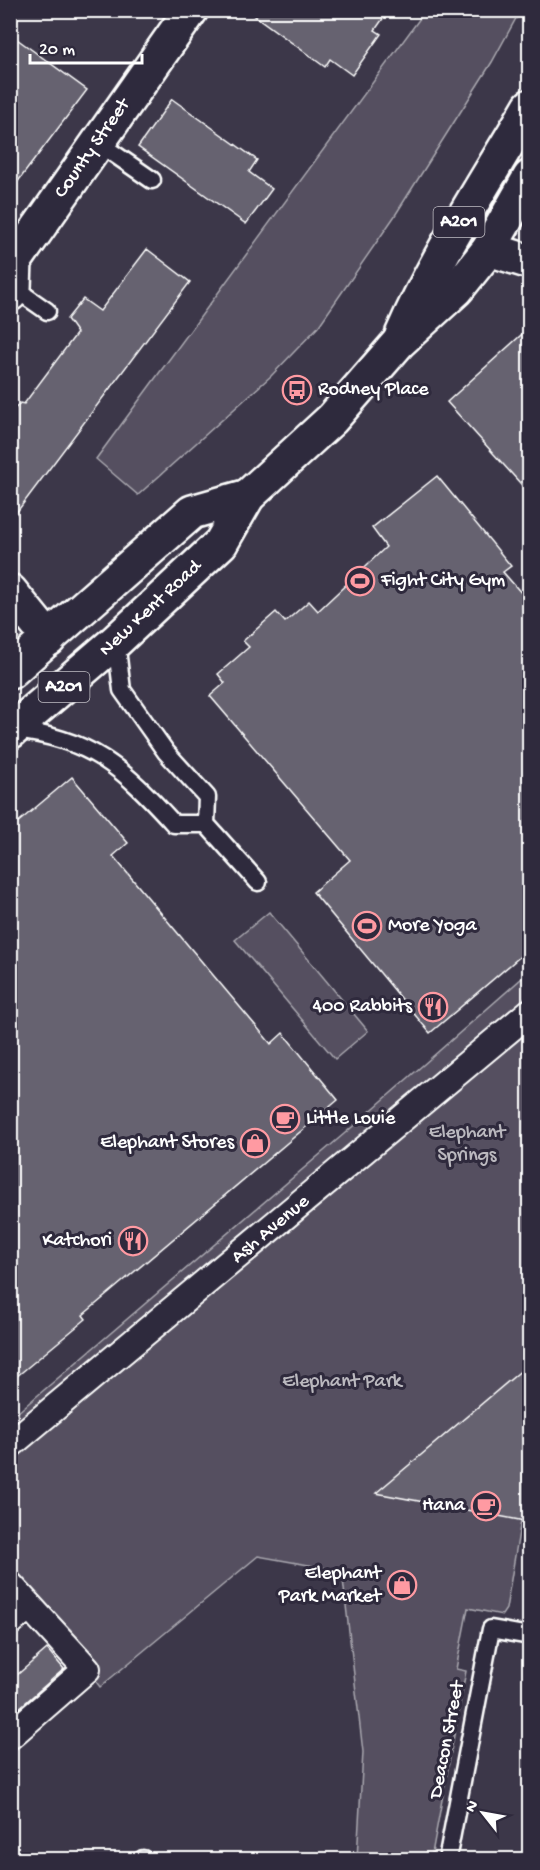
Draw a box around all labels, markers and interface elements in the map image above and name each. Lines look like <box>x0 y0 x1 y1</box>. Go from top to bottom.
scale bar <box>30 27 142 65</box>
text: 20 m <box>39 40 75 61</box>
street label: County Street <box>50 93 137 203</box>
road number: A201 <box>434 207 484 237</box>
bus stop icon: Rodney Place <box>281 374 313 406</box>
place label: Rodney Place <box>318 379 429 402</box>
street label: New Kent Road <box>95 554 208 662</box>
sports icon: Fight City Gym <box>344 565 376 597</box>
place label: Fight City Gym <box>380 570 505 593</box>
road number: A201 <box>38 672 90 702</box>
sports icon: More Yoga <box>351 910 383 942</box>
place label: More Yoga <box>388 915 477 938</box>
restaurant icon: 400 Rabbits <box>417 991 449 1023</box>
place label: 400 Rabbits <box>313 996 413 1019</box>
cafe icon: Little Louie <box>269 1103 301 1135</box>
place label: Little Louie <box>306 1108 396 1131</box>
park label: Elephant Springs <box>429 1122 507 1168</box>
shop icon: Elephant Stores <box>239 1127 271 1159</box>
place label: Elephant Stores <box>100 1132 235 1155</box>
street label: Ash Avenue <box>227 1190 315 1269</box>
restaurant icon: Katchori <box>117 1225 149 1257</box>
place label: Katchori <box>42 1230 112 1253</box>
park label: Elephant Park <box>282 1371 404 1394</box>
cafe icon: Hana <box>470 1490 502 1522</box>
place label: Hana <box>422 1495 466 1518</box>
place label: Elephant Park Market <box>278 1563 383 1609</box>
shop icon: Elephant Park Market <box>386 1569 418 1601</box>
street label: Deacon Street <box>425 1677 471 1803</box>
north arrow <box>453 1783 513 1843</box>
text: N <box>462 1797 484 1816</box>

